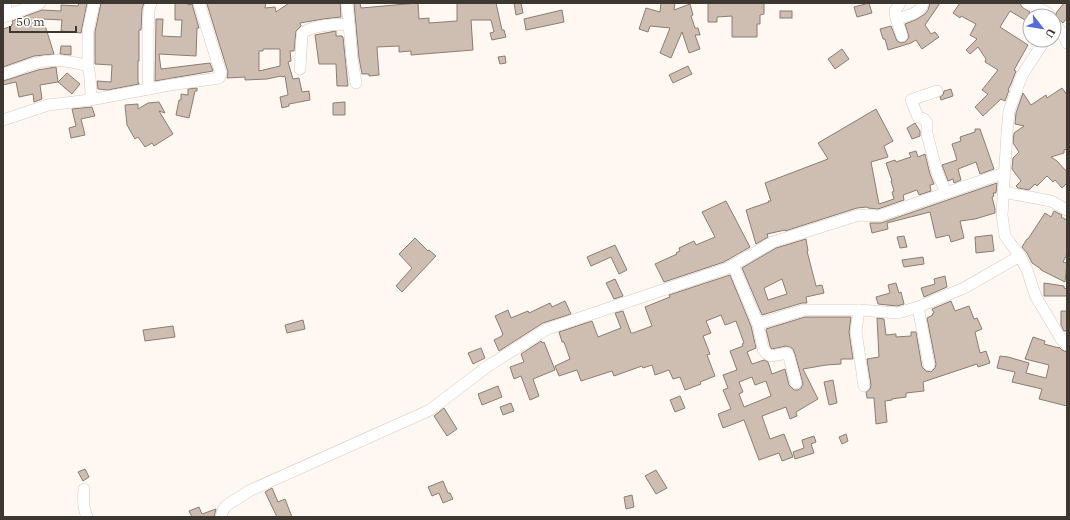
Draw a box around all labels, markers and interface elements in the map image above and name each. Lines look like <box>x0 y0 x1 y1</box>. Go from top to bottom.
scale bar <box>10 8 76 34</box>
north arrow <box>1022 8 1062 48</box>
text: 50 m <box>16 14 45 29</box>
text: U <box>1042 26 1059 41</box>

